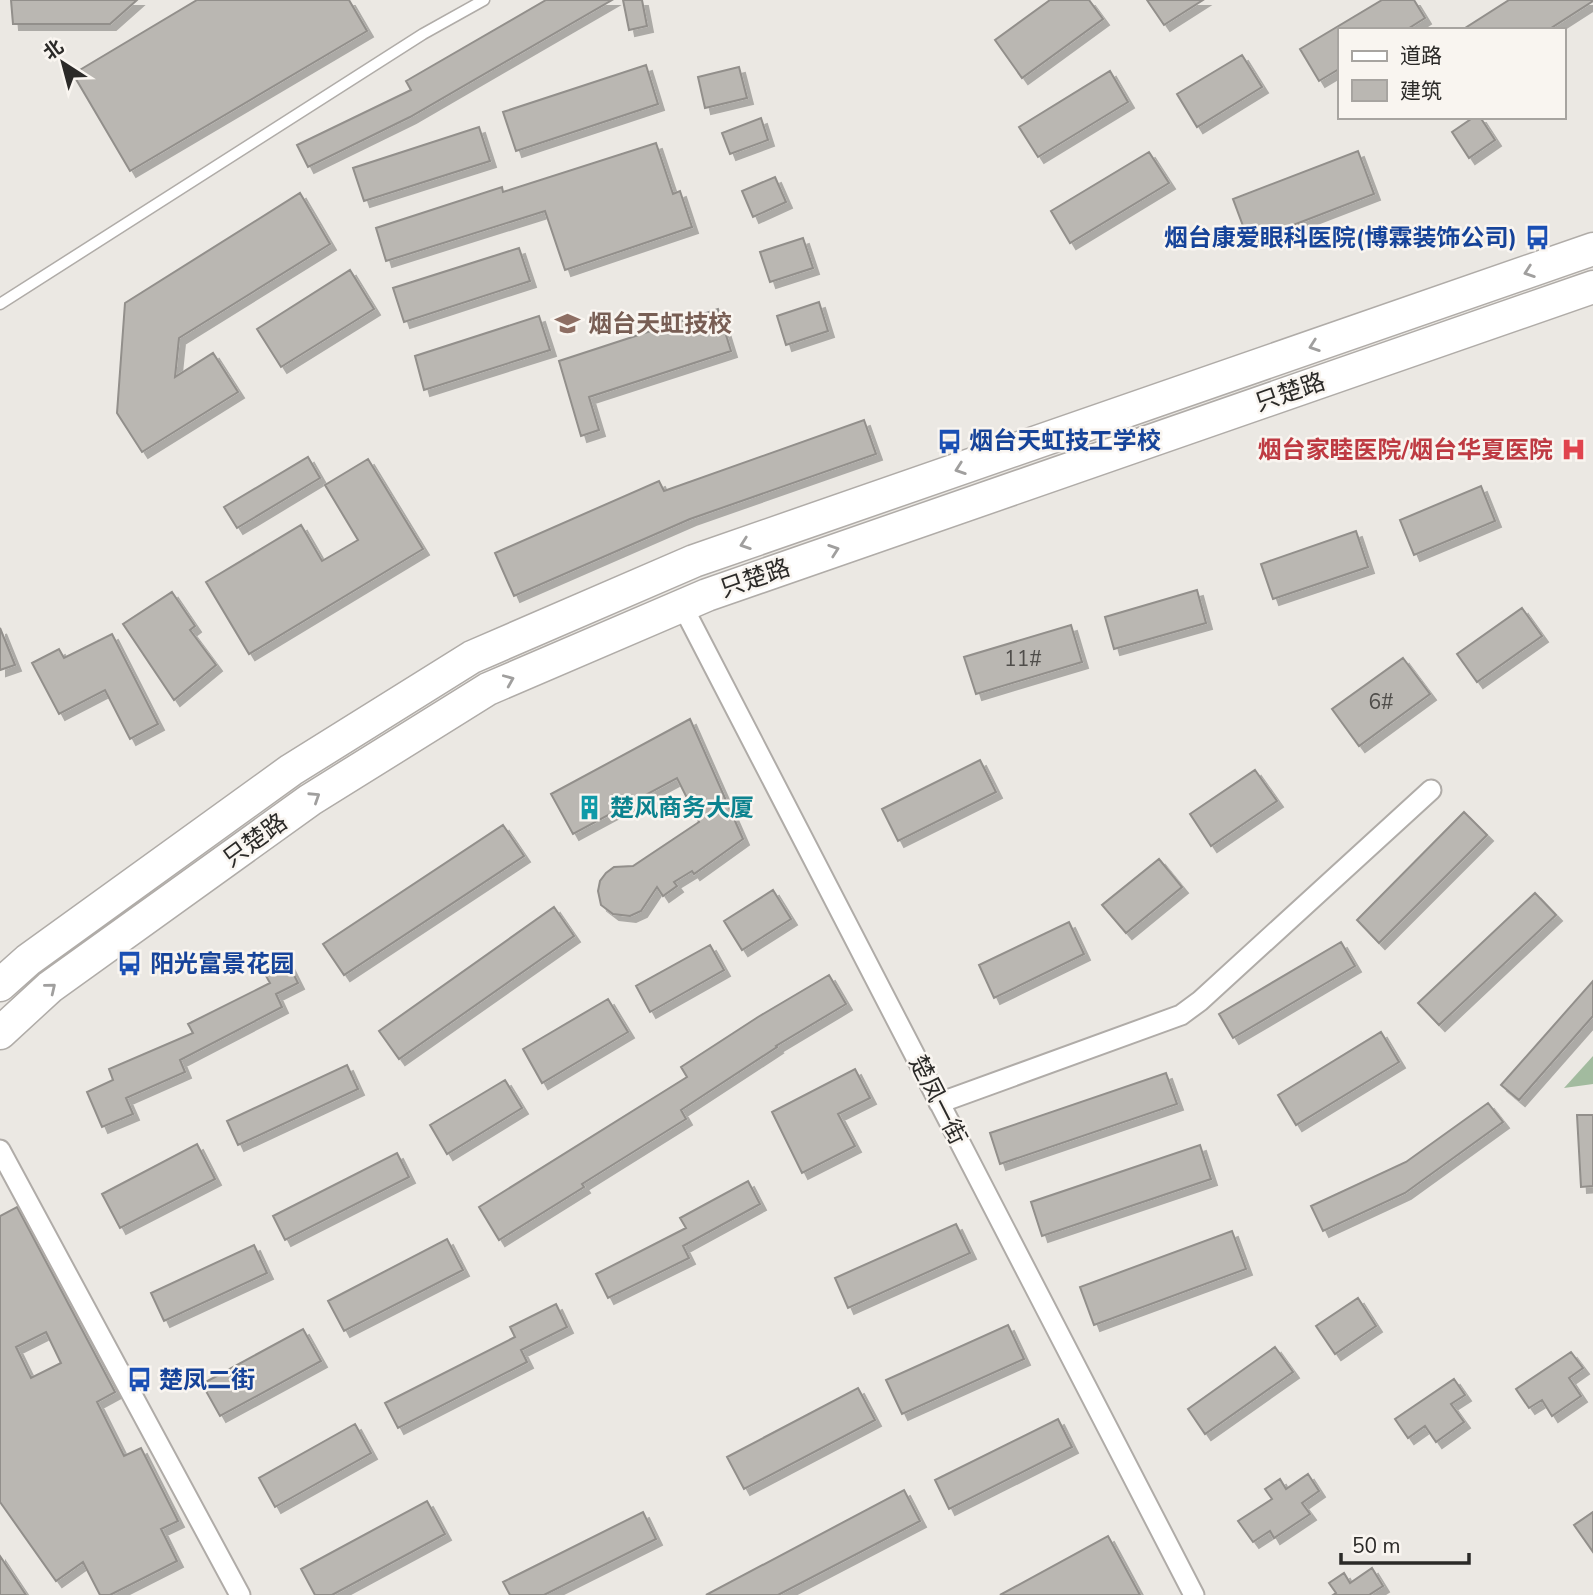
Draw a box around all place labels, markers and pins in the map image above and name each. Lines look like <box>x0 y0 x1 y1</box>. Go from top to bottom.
place label: 烟台康爱眼科医院(博霖装饰公司) <box>1164 222 1517 254</box>
bus stop icon: 烟台康爱眼科医院(博霖装饰公司) <box>1523 224 1551 252</box>
place label: 烟台天虹技校 <box>588 308 732 340</box>
school or university icon: 烟台天虹技校 <box>554 310 582 338</box>
place label: 烟台天虹技工学校 <box>969 425 1161 457</box>
bus stop icon: 烟台天虹技工学校 <box>935 427 963 455</box>
place label: 烟台家睦医院/烟台华夏医院 <box>1257 434 1553 466</box>
hospital icon: 烟台家睦医院/烟台华夏医院 <box>1559 436 1587 464</box>
place label: 楚风商务大厦 <box>610 792 754 824</box>
building icon: 楚风商务大厦 <box>576 794 604 822</box>
place label: 阳光富景花园 <box>150 948 294 980</box>
bus stop icon: 阳光富景花园 <box>116 950 144 978</box>
place label: 楚凤二街 <box>159 1364 255 1396</box>
bus stop icon: 楚凤二街 <box>125 1366 153 1394</box>

